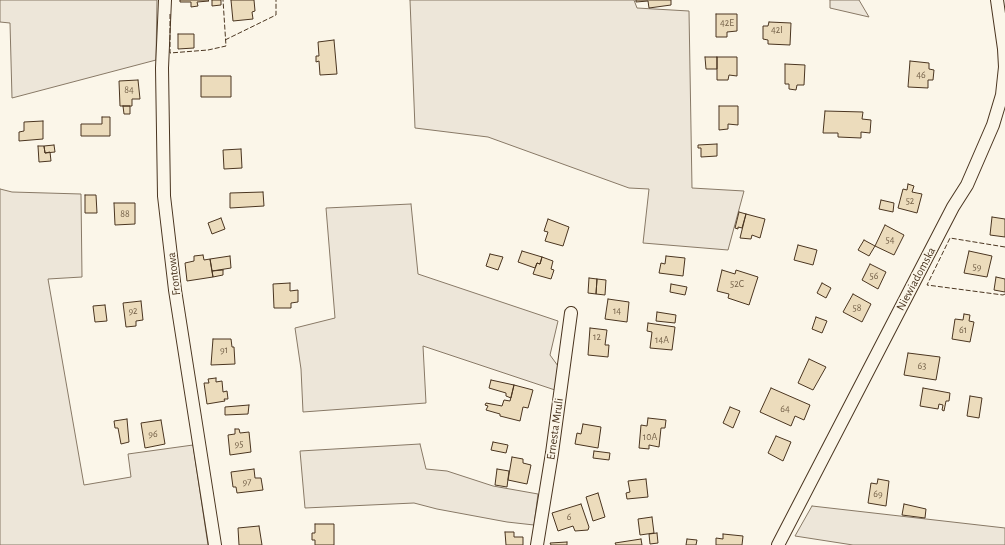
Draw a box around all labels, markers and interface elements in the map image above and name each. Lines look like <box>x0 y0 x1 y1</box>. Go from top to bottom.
house number: 42E <box>720 17 734 29</box>
house number: 42I <box>771 24 783 36</box>
house number: 46 <box>916 69 926 81</box>
house number: 84 <box>124 84 134 96</box>
house number: 52 <box>906 195 914 207</box>
house number: 88 <box>120 208 130 220</box>
house number: 54 <box>886 234 894 246</box>
street label: Niewiadomska <box>893 245 939 313</box>
street label: Frontowa <box>164 252 184 296</box>
house number: 59 <box>973 261 981 273</box>
house number: 56 <box>870 270 878 282</box>
house number: 52C <box>730 278 744 290</box>
house number: 58 <box>853 302 861 314</box>
house number: 92 <box>128 305 138 317</box>
house number: 14 <box>613 305 621 317</box>
house number: 61 <box>959 324 967 336</box>
house number: 12 <box>593 331 601 343</box>
house number: 14A <box>655 334 669 346</box>
house number: 91 <box>220 344 228 356</box>
house number: 63 <box>918 360 926 372</box>
street label: Ernesta Mruli <box>544 397 566 461</box>
house number: 64 <box>780 403 790 415</box>
house number: 96 <box>148 428 158 440</box>
house number: 10A <box>643 431 657 443</box>
house number: 95 <box>235 438 243 450</box>
house number: 97 <box>243 476 251 488</box>
house number: 69 <box>873 488 883 500</box>
house number: 6 <box>567 511 571 523</box>

